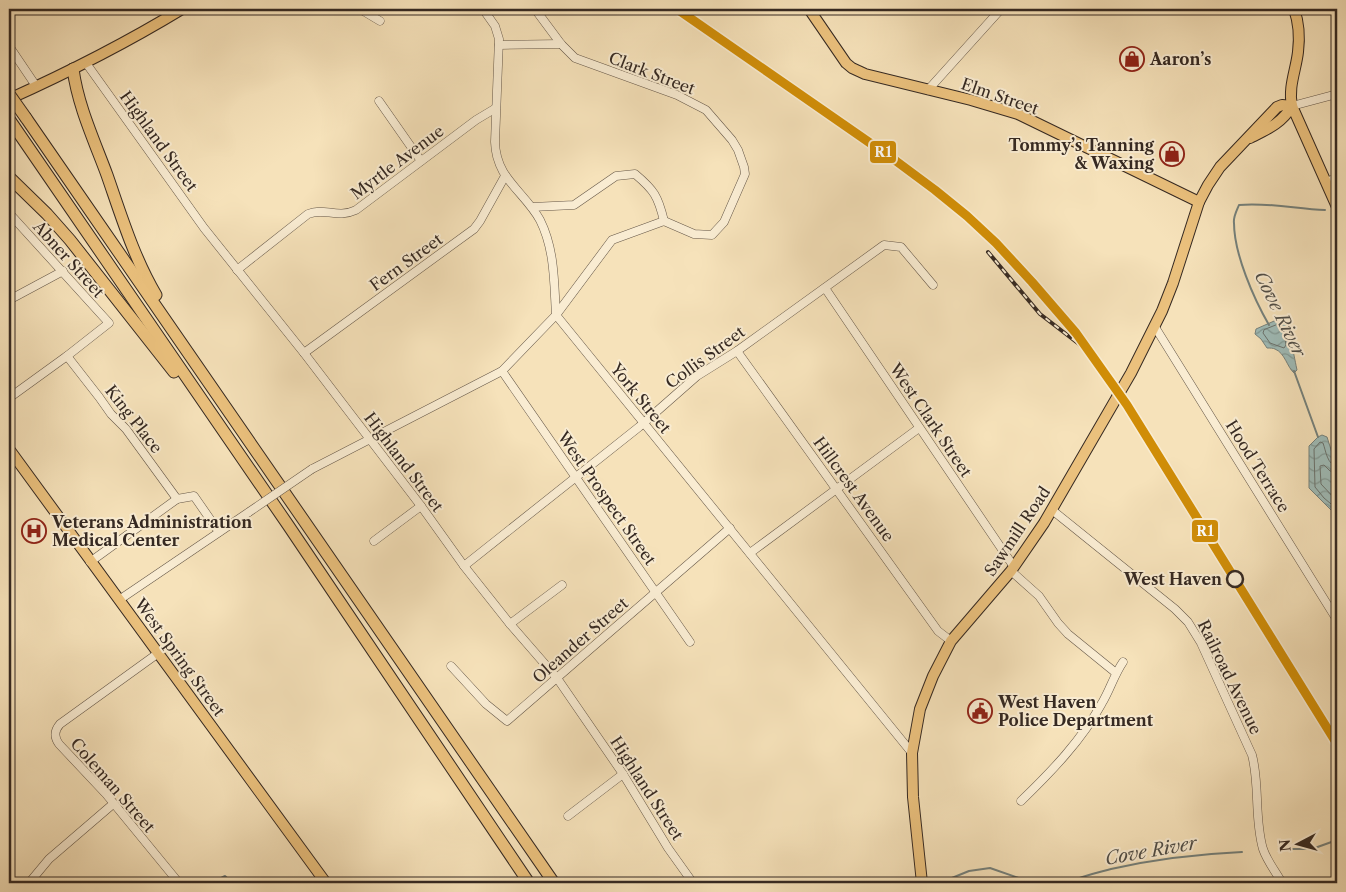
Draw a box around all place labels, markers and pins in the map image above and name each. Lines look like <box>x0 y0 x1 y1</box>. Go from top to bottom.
shop icon: Aaron’s <box>1119 46 1145 72</box>
place label: Aaron’s <box>1149 49 1211 69</box>
place label: Tommy’s Tanning & Waxing <box>1009 135 1155 173</box>
shop icon: Tommy’s Tanning & Waxing <box>1159 141 1185 167</box>
place label: Veterans Administration Medical Center <box>51 512 252 550</box>
hospital icon: Veterans Administration Medical Center <box>21 518 47 544</box>
place label: West Haven <box>1123 569 1222 589</box>
marker: West Haven <box>1226 570 1244 588</box>
place label: West Haven Police Department <box>997 692 1154 730</box>
public building icon: West Haven Police Department <box>967 698 993 724</box>

